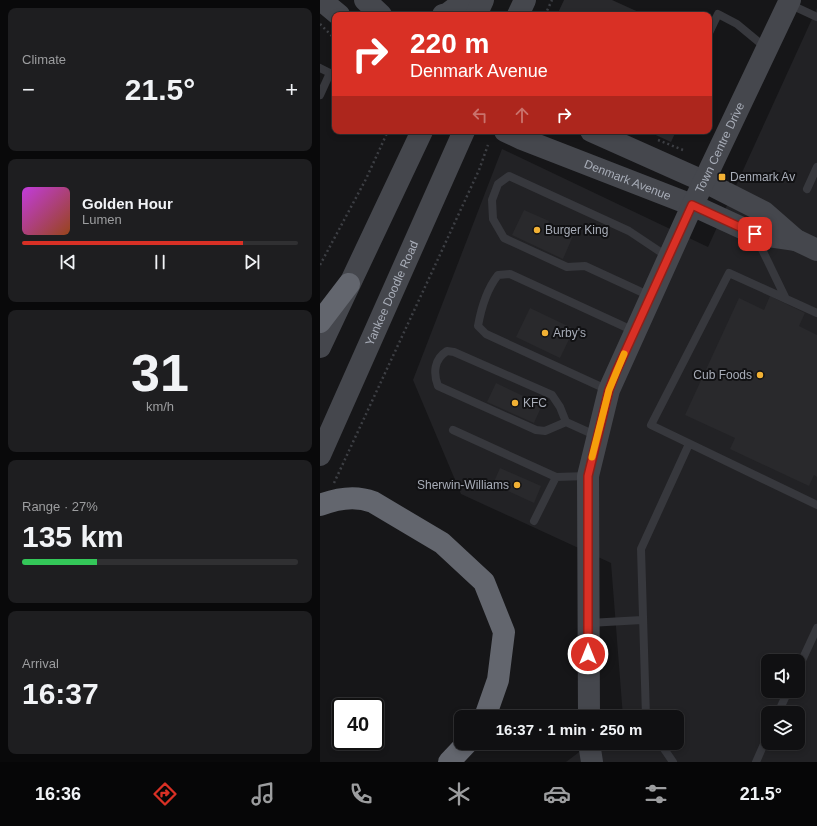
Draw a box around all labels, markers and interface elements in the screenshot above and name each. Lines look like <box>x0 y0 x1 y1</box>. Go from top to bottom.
icon: right <box>344 28 396 80</box>
text: 220 m <box>410 28 489 59</box>
text: Climate <box>22 52 66 67</box>
text: Denmark Avenue <box>410 61 548 81</box>
text: 21.5° <box>125 73 195 106</box>
text: − <box>22 77 35 102</box>
text: + <box>285 77 298 102</box>
street label: Town Centre Drive <box>692 100 748 195</box>
icon: left <box>469 104 491 126</box>
icon: ahead <box>511 104 533 126</box>
icon: right <box>553 104 575 126</box>
street label: Denmark Avenue <box>582 157 673 203</box>
place label: Denmark Av <box>730 170 795 184</box>
marker: Denmark Av <box>717 172 727 182</box>
text: Golden Hour <box>82 195 173 212</box>
text: Lumen <box>82 212 122 227</box>
pin <box>738 217 772 251</box>
place label: Burger King <box>545 223 608 237</box>
icon: arrive <box>744 223 766 245</box>
marker: Burger King <box>532 225 542 235</box>
street label: Yankee Doodle Road <box>362 239 421 348</box>
icon: previous <box>57 251 79 273</box>
icon: pause <box>149 251 171 273</box>
icon: next <box>241 251 263 273</box>
place label: Arby's <box>553 326 586 340</box>
marker: Arby's <box>540 328 550 338</box>
text: 31 <box>131 344 189 402</box>
place label: Cub Foods <box>693 368 752 382</box>
marker: Cub Foods <box>755 370 765 380</box>
place label: KFC <box>523 396 547 410</box>
marker: KFC <box>510 398 520 408</box>
text: km/h <box>146 399 174 414</box>
place label: Sherwin-Williams <box>417 478 509 492</box>
marker: Sherwin-Williams <box>512 480 522 490</box>
text: Range · 27% <box>22 499 98 514</box>
text: 135 km <box>22 520 124 553</box>
position arrow <box>567 633 609 675</box>
map controls <box>761 654 805 750</box>
button: sound <box>761 654 805 698</box>
text: Arrival <box>22 656 59 671</box>
text: 16:37 <box>22 677 99 710</box>
speed limit sign: 40 <box>332 698 384 750</box>
button: layers <box>761 706 805 750</box>
text: 16:37 · 1 min · 250 m <box>496 721 642 738</box>
icon: directions <box>151 780 179 808</box>
icon: music <box>249 780 277 808</box>
icon: phone <box>347 780 375 808</box>
icon: climate <box>445 780 473 808</box>
icon: car <box>543 780 571 808</box>
icon: filters <box>642 780 670 808</box>
text: 16:36 <box>35 784 81 804</box>
text: 21.5° <box>740 784 782 804</box>

